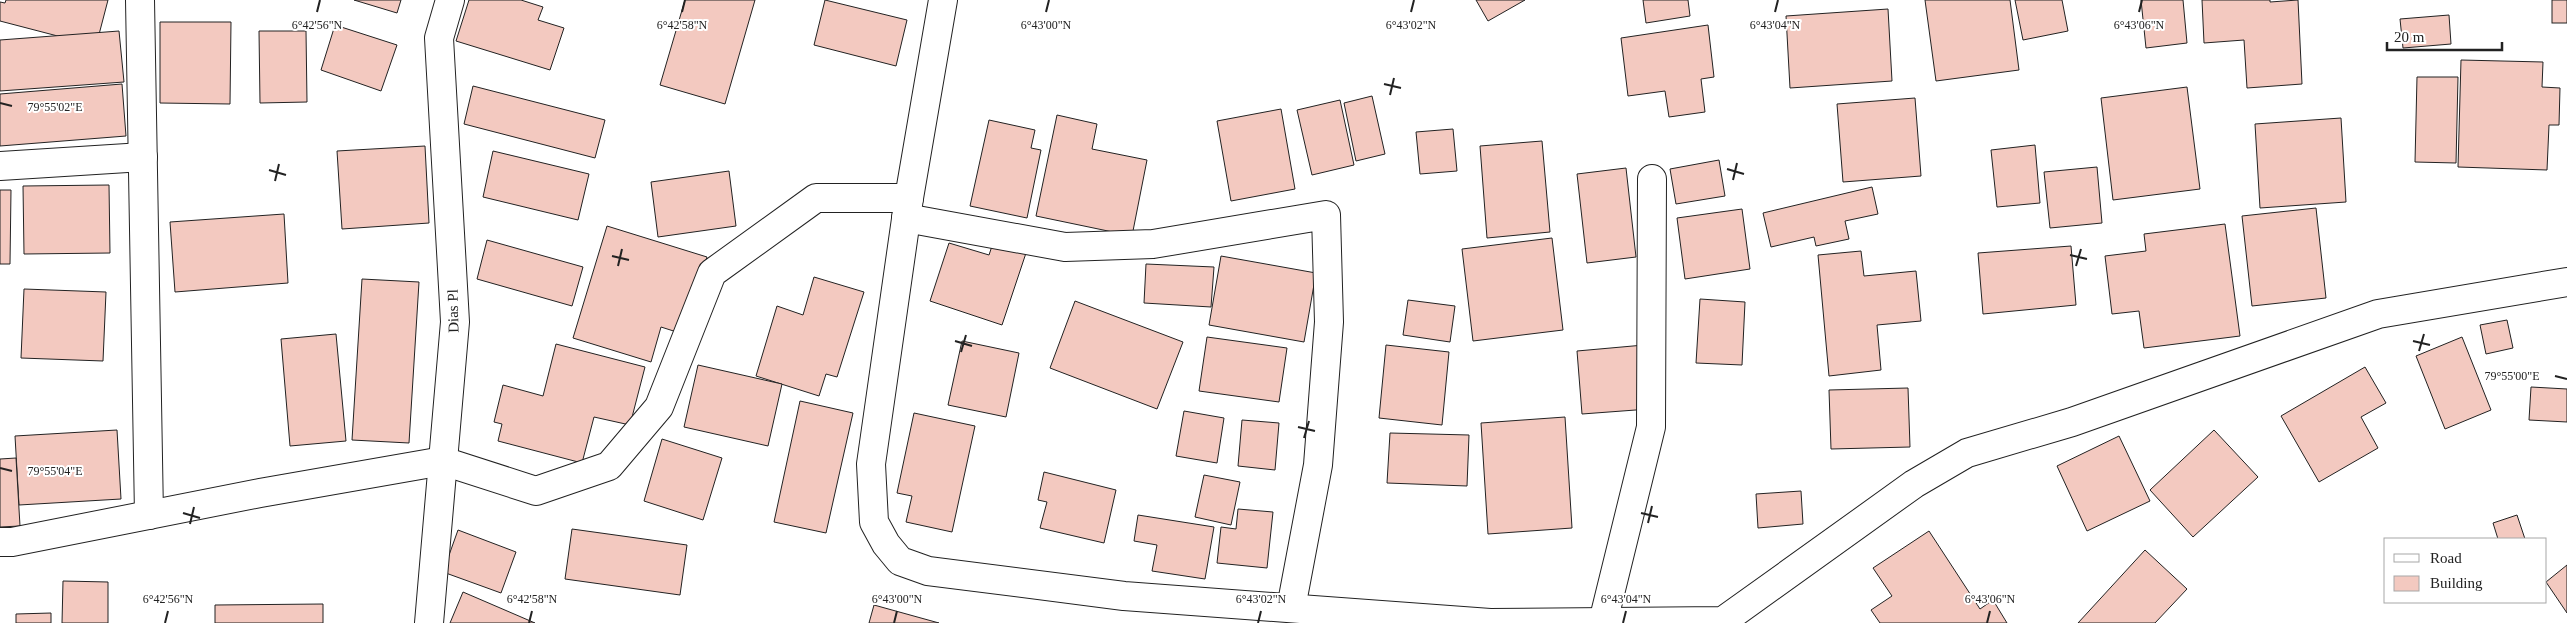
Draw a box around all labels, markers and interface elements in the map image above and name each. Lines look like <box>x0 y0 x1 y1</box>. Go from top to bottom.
text: 6°42'56"N <box>292 18 343 32</box>
text: 6°42'58"N <box>657 18 708 32</box>
text: 6°43'00"N <box>1021 18 1072 32</box>
text: 6°43'02"N <box>1386 18 1437 32</box>
text: 6°43'04"N <box>1750 18 1801 32</box>
text: 6°43'06"N <box>2114 18 2165 32</box>
scale bar <box>2387 20 2502 52</box>
text: 20 m <box>2394 29 2425 45</box>
text: 79°55'02"E <box>27 100 83 114</box>
street label: Dias Pl <box>445 289 461 333</box>
text: 79°55'00"E <box>2484 369 2540 383</box>
text: 79°55'04"E <box>27 464 83 478</box>
legend <box>2384 538 2547 603</box>
text: Road <box>2430 550 2462 566</box>
text: Building <box>2430 575 2483 591</box>
text: 6°42'56"N <box>143 592 194 606</box>
text: 6°42'58"N <box>507 592 558 606</box>
text: 6°43'00"N <box>872 592 923 606</box>
text: 6°43'02"N <box>1236 592 1287 606</box>
text: 6°43'04"N <box>1601 592 1652 606</box>
text: 6°43'06"N <box>1965 592 2016 606</box>

